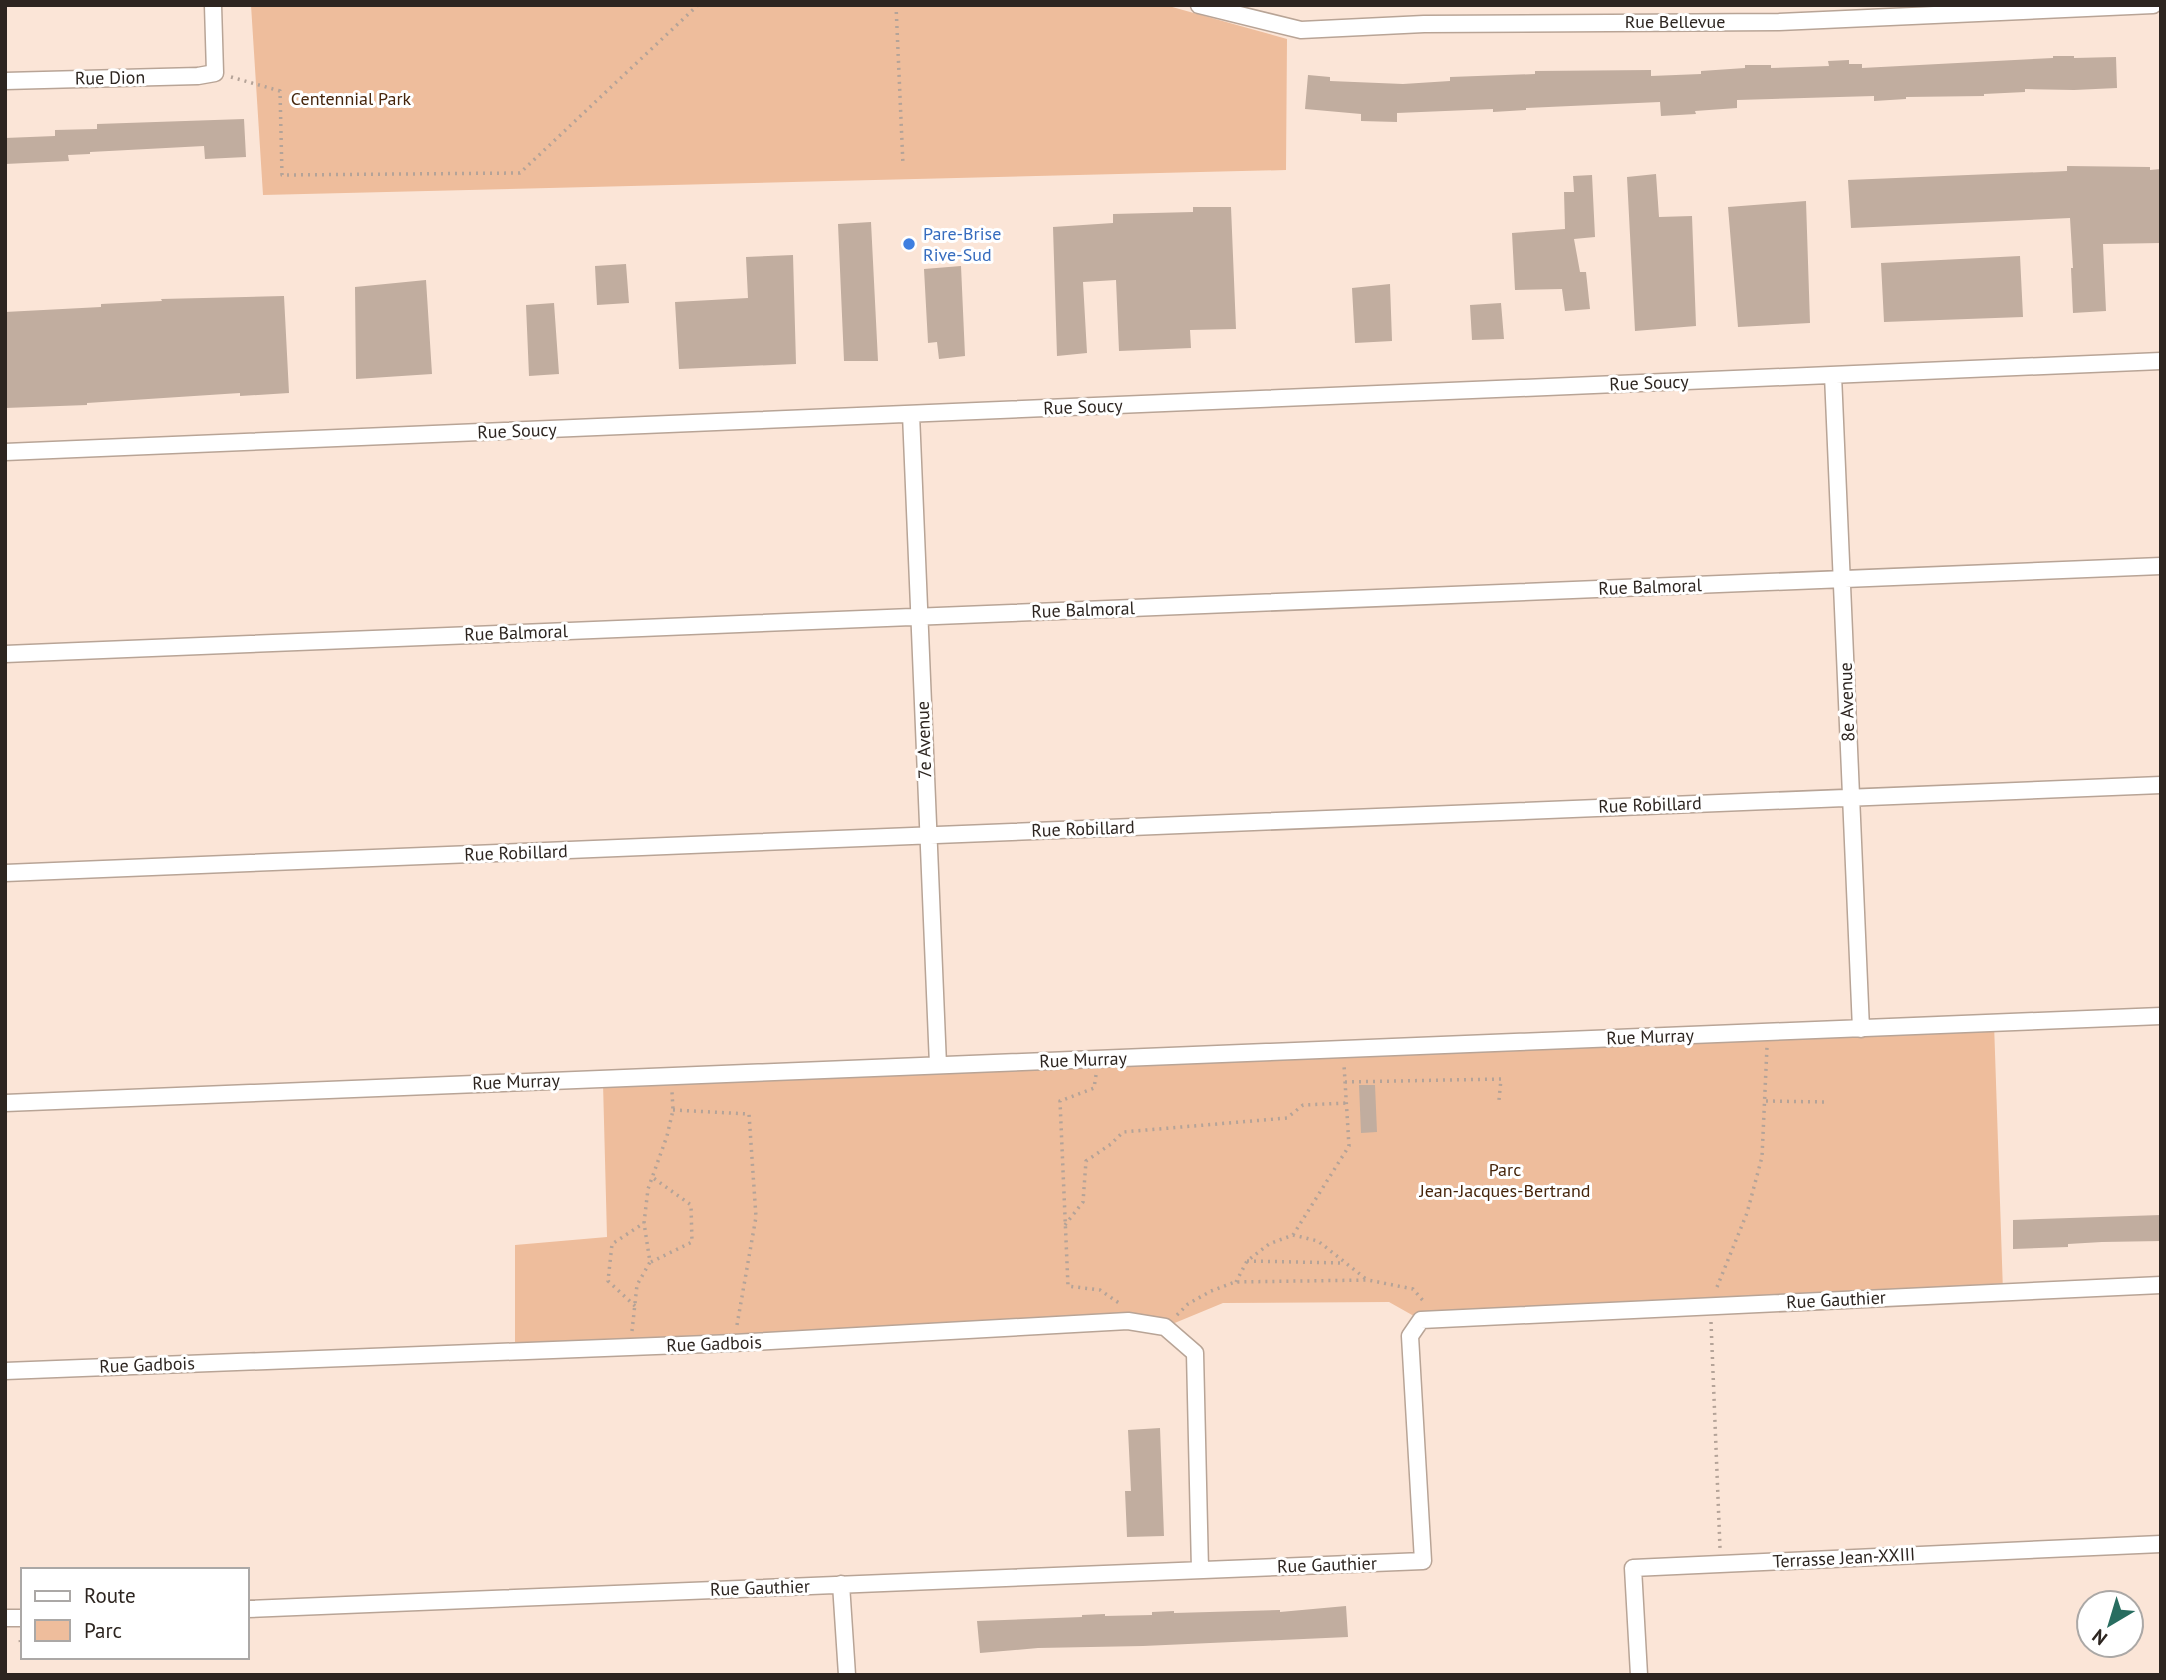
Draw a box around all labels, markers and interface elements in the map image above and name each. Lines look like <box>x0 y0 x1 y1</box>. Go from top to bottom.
street label: Rue Bellevue <box>1625 10 1725 33</box>
street label: Rue Dion <box>75 65 145 90</box>
park label: Centennial Park <box>291 87 412 110</box>
place label: Pare-Brise Rive-Sud <box>923 222 1001 266</box>
marker: Pare-Brise Rive-Sud <box>901 236 917 252</box>
street label: Rue Soucy <box>1609 370 1690 395</box>
street label: Rue Soucy <box>1043 394 1124 419</box>
street label: Rue Soucy <box>477 418 558 443</box>
street label: Rue Balmoral <box>1598 573 1703 600</box>
street label: Rue Balmoral <box>1031 596 1136 623</box>
street label: Rue Balmoral <box>464 619 569 646</box>
street label: 8e Avenue <box>1834 662 1859 742</box>
street label: 7e Avenue <box>911 701 936 779</box>
street label: Rue Robillard <box>1598 791 1702 818</box>
street label: Rue Robillard <box>1031 815 1135 842</box>
street label: Rue Robillard <box>464 839 568 866</box>
street label: Rue Murray <box>1606 1023 1695 1050</box>
street label: Rue Murray <box>1039 1046 1128 1073</box>
street label: Rue Murray <box>472 1068 561 1095</box>
park label: Parc Jean-Jacques-Bertrand <box>1418 1158 1591 1202</box>
street label: Rue Gauthier <box>1786 1285 1886 1314</box>
street label: Rue Gadbois <box>666 1330 762 1357</box>
street label: Rue Gadbois <box>99 1351 195 1378</box>
street label: Terrasse Jean-XXIII <box>1772 1542 1916 1573</box>
street label: Rue Gauthier <box>1277 1551 1377 1578</box>
legend <box>21 1568 248 1659</box>
street label: Rue Gauthier <box>710 1574 810 1601</box>
text: Route <box>84 1582 136 1609</box>
north arrow <box>2075 1589 2145 1659</box>
text: Parc <box>84 1617 122 1644</box>
text: N <box>2087 1624 2112 1651</box>

